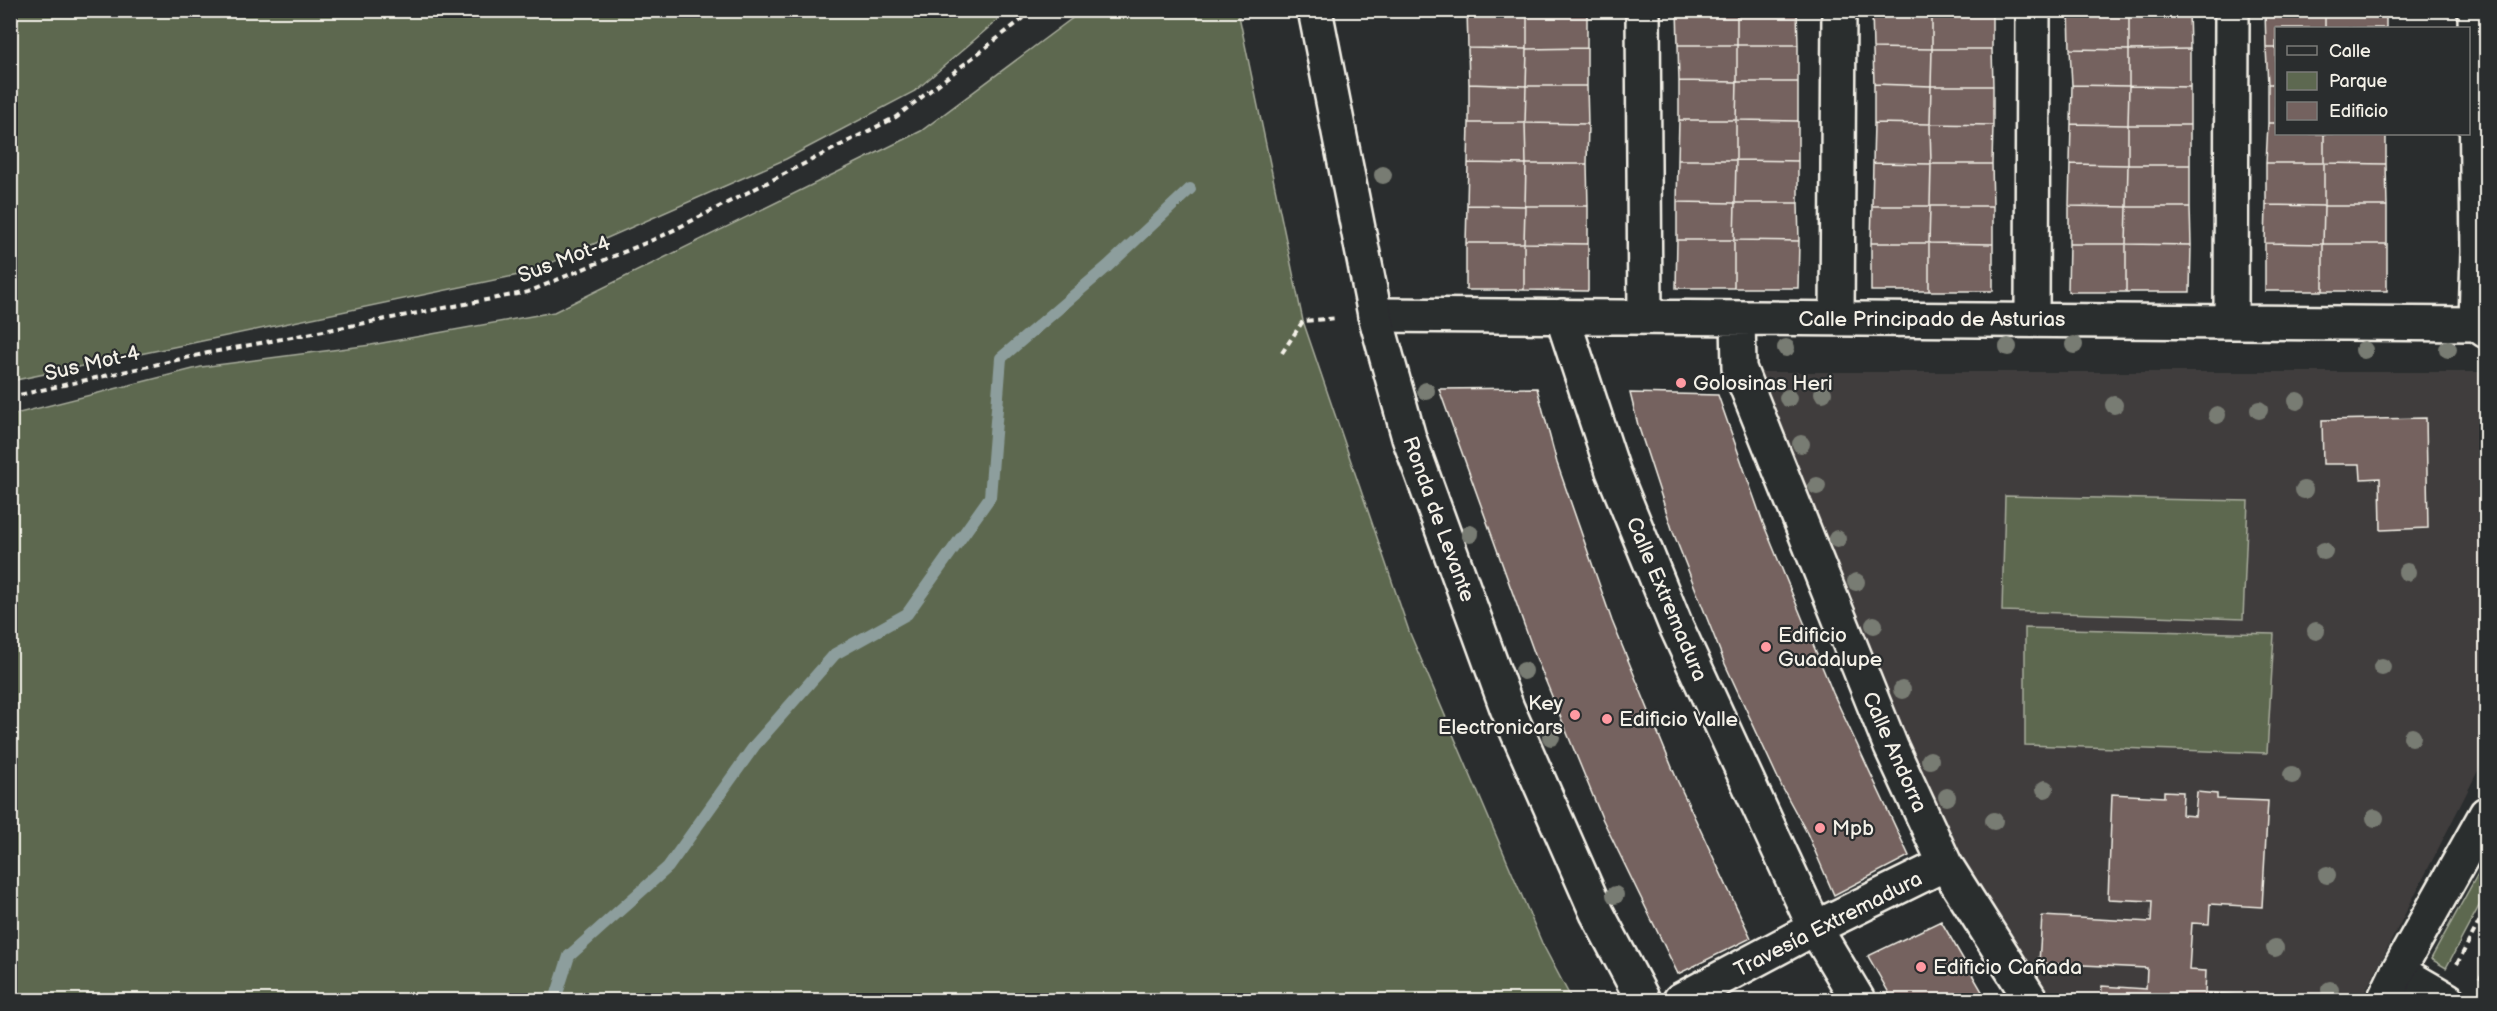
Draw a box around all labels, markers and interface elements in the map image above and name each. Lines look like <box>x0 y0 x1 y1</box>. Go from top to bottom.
legend <box>2275 27 2470 135</box>
text: Calle <box>2329 41 2371 62</box>
text: Parque <box>2329 71 2387 92</box>
text: Edificio <box>2329 101 2388 122</box>
street label: Sus Mot-4 <box>514 230 614 289</box>
street label: Calle Principado de Asturias <box>1799 307 2065 332</box>
street label: Sus Mot-4 <box>42 340 142 387</box>
place label: Golosinas Heri <box>1693 371 1833 396</box>
marker: Golosinas Heri <box>1674 376 1688 390</box>
street label: Ronda de Levante <box>1397 433 1480 605</box>
street label: Calle Extremadura <box>1621 513 1712 685</box>
place label: Edificio Guadalupe <box>1778 623 1882 672</box>
marker: Edificio Guadalupe <box>1759 640 1773 654</box>
street label: Calle Andorra <box>1857 688 1932 816</box>
place label: Key Electronicars <box>1438 691 1563 740</box>
place label: Edificio Valle <box>1619 707 1738 732</box>
marker: Key Electronicars <box>1568 708 1582 722</box>
marker: Edificio Valle <box>1600 712 1614 726</box>
place label: Mpb <box>1832 816 1874 841</box>
marker: Mpb <box>1813 821 1827 835</box>
street label: Travesía Extremadura <box>1730 866 1926 983</box>
place label: Edificio Cañada <box>1933 955 2082 980</box>
marker: Edificio Cañada <box>1914 960 1928 974</box>

